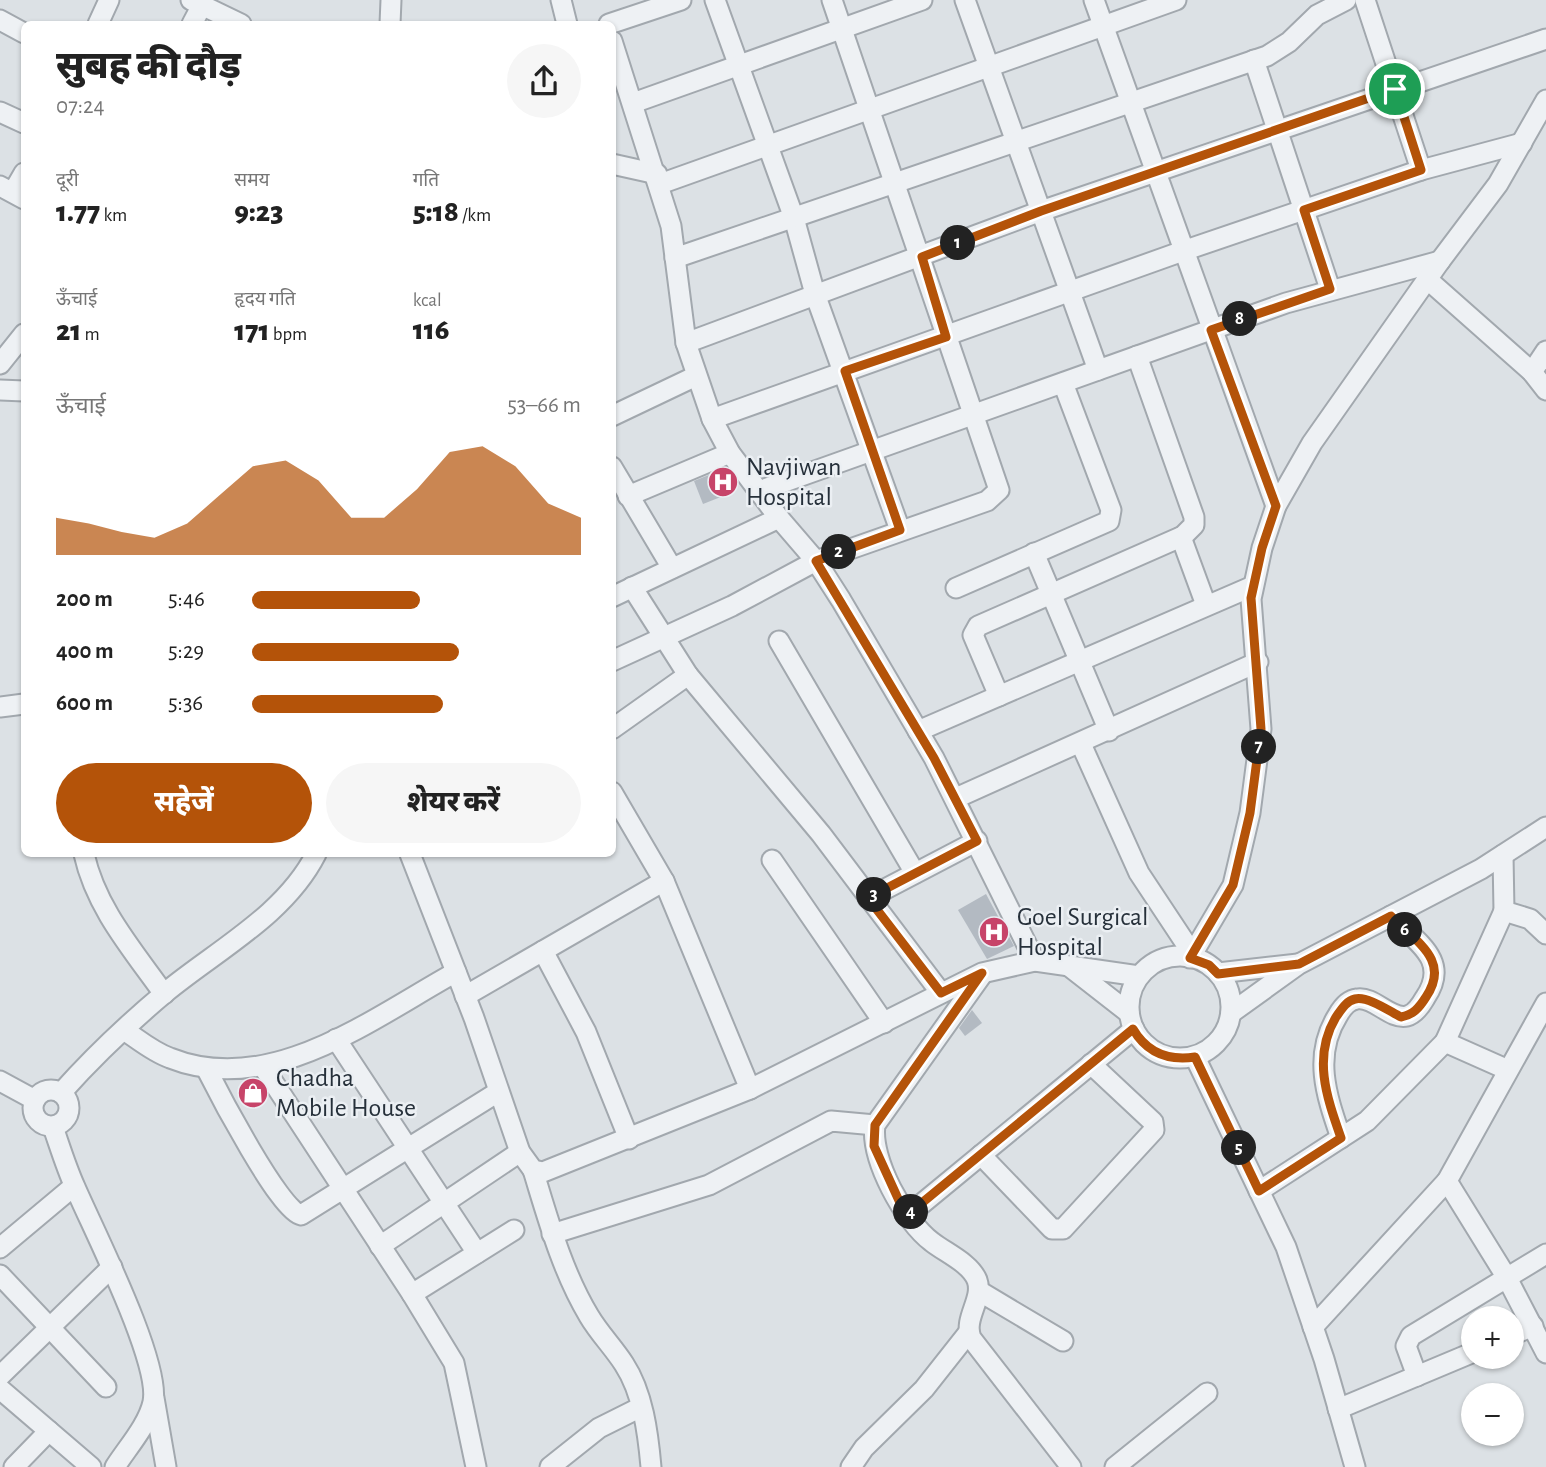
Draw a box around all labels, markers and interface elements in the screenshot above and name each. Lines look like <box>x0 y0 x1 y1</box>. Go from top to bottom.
button: share <box>507 44 581 118</box>
text: सुबह की दौड़ <box>56 48 241 86</box>
pin <box>1365 59 1425 119</box>
icon: arrive <box>1376 70 1414 108</box>
text: 07:24 <box>56 95 105 118</box>
text: दूरी <box>56 171 79 190</box>
text: समय <box>234 171 270 190</box>
text: गति <box>413 171 439 190</box>
text: 1.77 <box>56 197 100 227</box>
text: 9:23 <box>234 197 283 227</box>
text: 5:18 <box>413 197 459 227</box>
text: km <box>100 206 127 225</box>
text: /km <box>459 206 491 225</box>
pin: 1 <box>940 226 976 260</box>
text: 1 <box>954 233 961 252</box>
text: ऊँचाई <box>56 290 97 309</box>
text: हृदय गति <box>234 290 295 309</box>
text: kcal <box>413 291 442 310</box>
pin: 8 <box>1222 302 1258 336</box>
text: 8 <box>1235 309 1244 328</box>
text: 116 <box>413 315 449 345</box>
text: 21 <box>56 316 81 346</box>
text: 171 <box>234 316 270 346</box>
text: m <box>81 325 100 344</box>
text: bpm <box>270 325 307 344</box>
text: 53–66 m <box>507 394 581 417</box>
text: ऊँचाई <box>56 395 106 418</box>
place label: Navjiwan Hospital <box>746 454 841 510</box>
hospital icon: Navjiwan Hospital <box>706 465 740 499</box>
pin: 2 <box>822 534 856 570</box>
text: 2 <box>834 542 843 561</box>
text: 200 m <box>56 588 113 611</box>
text: 5:46 <box>168 588 205 611</box>
text: 400 m <box>56 640 114 663</box>
text: 5:29 <box>168 640 204 663</box>
text: 600 m <box>56 692 113 715</box>
text: 5:36 <box>168 692 203 715</box>
pin: 7 <box>1242 730 1276 764</box>
text: 7 <box>1254 737 1263 756</box>
button: सहेजें <box>56 763 312 843</box>
button: शेयर करें <box>326 763 581 843</box>
pin: 3 <box>856 878 892 912</box>
text: 3 <box>869 885 878 904</box>
place label: Goel Surgical Hospital <box>1017 904 1148 960</box>
pin: 6 <box>1388 912 1422 948</box>
hospital icon: Goel Surgical Hospital <box>977 915 1011 949</box>
text: 6 <box>1400 920 1409 939</box>
place label: Chadha Mobile House <box>276 1065 416 1121</box>
shop icon: Chadha Mobile House <box>236 1076 270 1110</box>
pin: 5 <box>1222 1130 1256 1166</box>
text: 5 <box>1234 1138 1243 1157</box>
pin: 4 <box>894 1194 928 1230</box>
text: 4 <box>906 1202 915 1221</box>
map controls <box>1461 1306 1524 1446</box>
button: + <box>1461 1306 1524 1369</box>
button: − <box>1461 1383 1524 1446</box>

